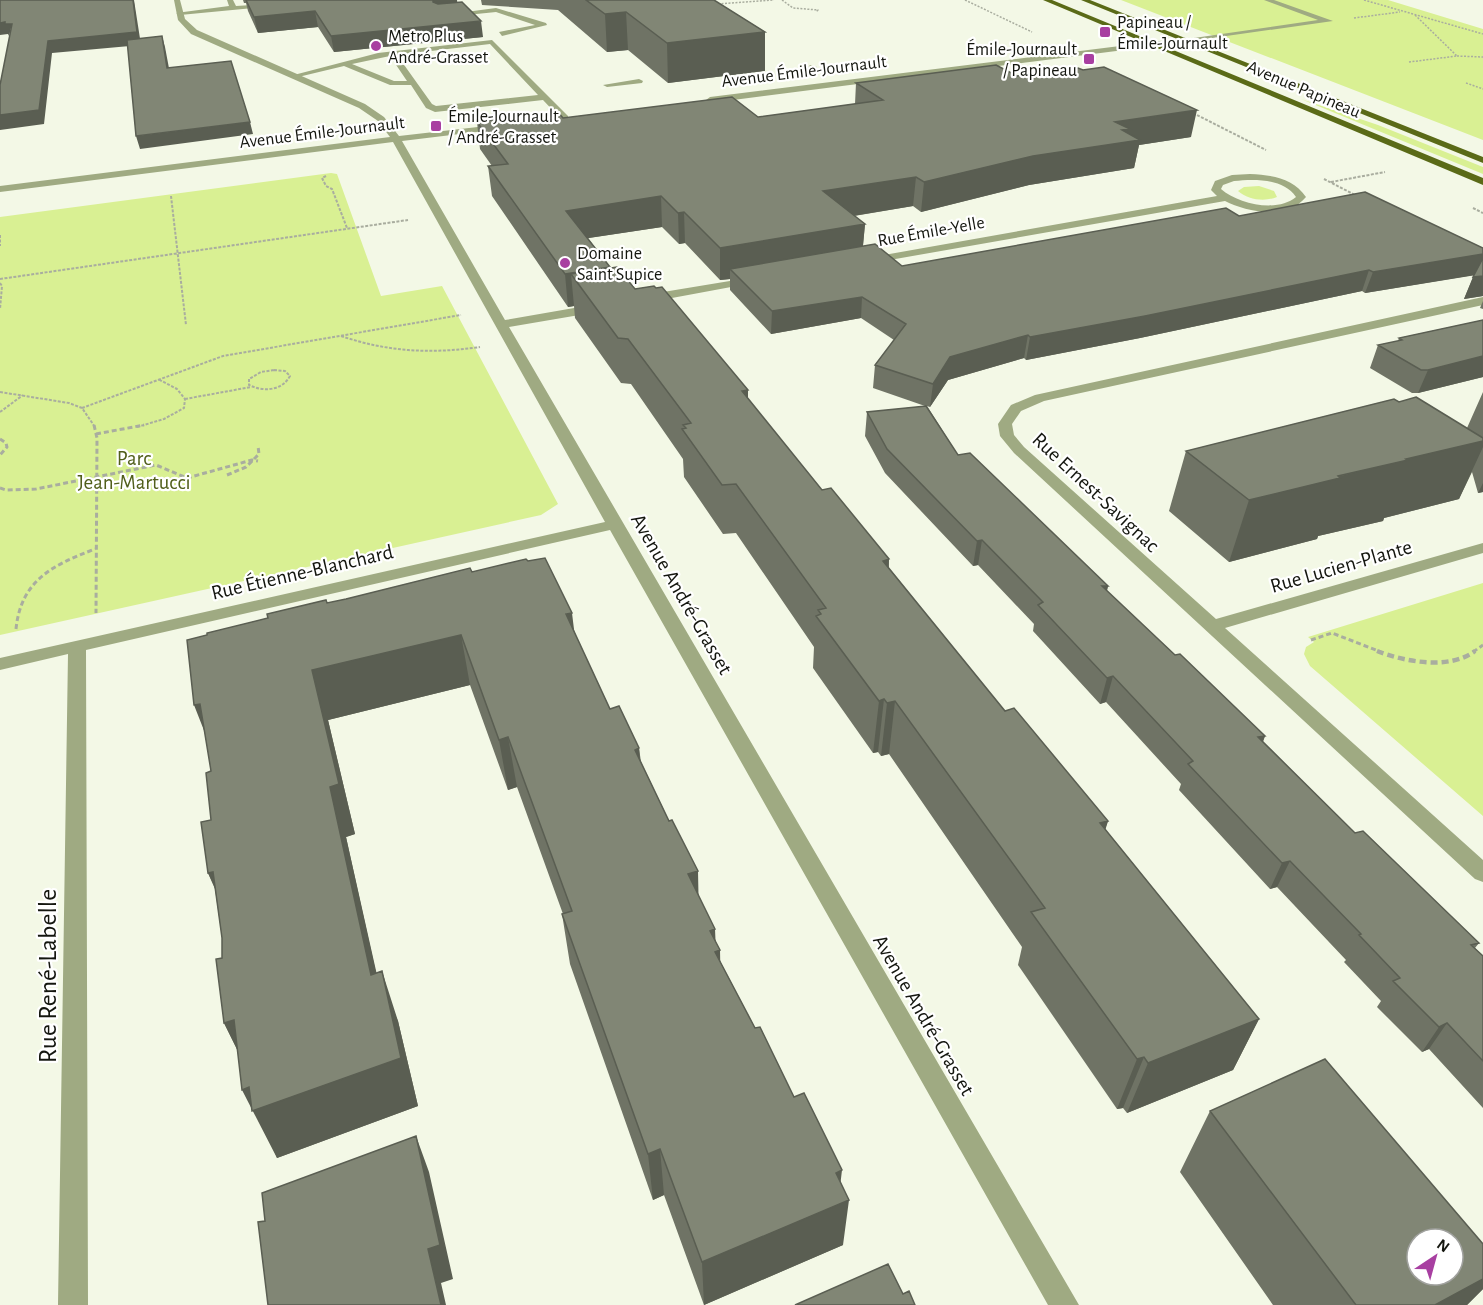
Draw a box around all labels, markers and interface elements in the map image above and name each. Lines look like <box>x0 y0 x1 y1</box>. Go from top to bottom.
place label: Papineau / Émile-Journault <box>1117 14 1228 53</box>
marker: Papineau / Émile-Journault <box>1098 25 1112 39</box>
place label: Metro Plus André-Grasset <box>388 28 488 67</box>
place label: Émile-Journault / Papineau <box>966 38 1077 80</box>
marker: Metro Plus André-Grasset <box>369 39 383 53</box>
street label: Avenue Émile-Journault <box>720 50 888 91</box>
marker: Émile-Journault / Papineau <box>1082 52 1096 66</box>
street label: Avenue Papineau <box>1244 58 1363 122</box>
place label: Émile-Journault / André-Grasset <box>448 105 559 147</box>
street label: Avenue Émile-Journault <box>238 111 406 152</box>
marker: Émile-Journault / André-Grasset <box>429 119 443 133</box>
street label: Rue Émile-Yelle <box>876 211 986 250</box>
place label: Domaine Saint Supice <box>577 245 662 284</box>
marker: Domaine Saint Supice <box>558 256 572 270</box>
street label: Rue Ernest-Savignac <box>1028 429 1163 556</box>
park label: Parc Jean-Martucci <box>77 448 191 493</box>
street label: Avenue André-Grasset <box>627 510 736 678</box>
street label: Rue Lucien-Plante <box>1268 536 1414 597</box>
street label: Rue Étienne-Blanchard <box>209 539 395 604</box>
street label: Rue René-Labelle <box>35 889 61 1063</box>
street label: Avenue André-Grasset <box>869 931 978 1099</box>
north arrow <box>1405 1227 1465 1287</box>
text: N <box>1434 1236 1452 1255</box>

